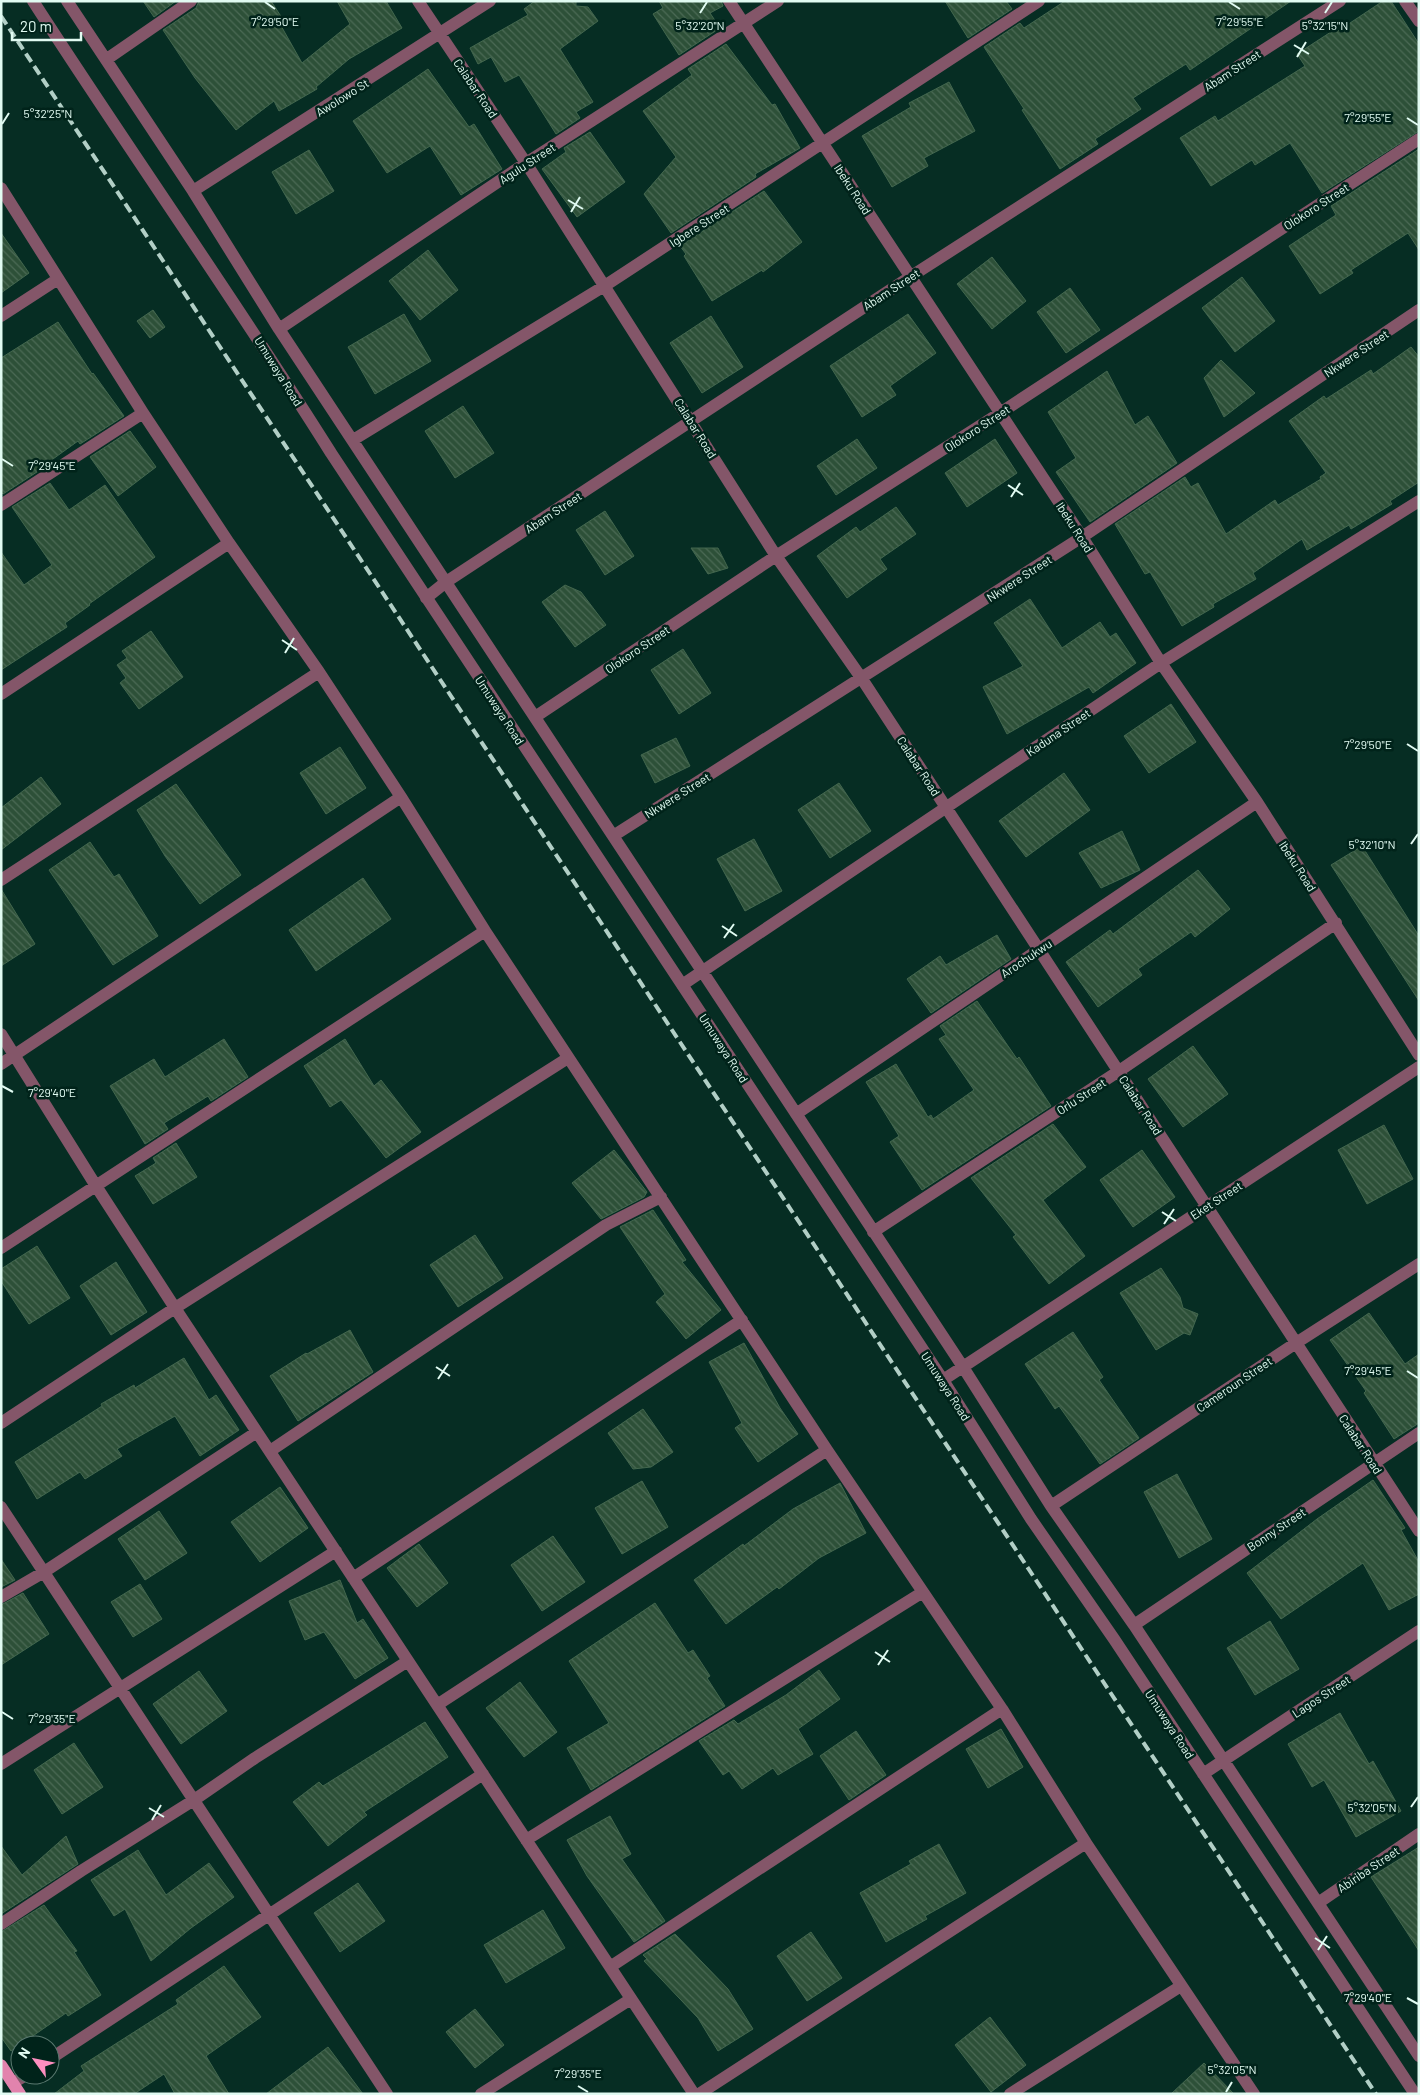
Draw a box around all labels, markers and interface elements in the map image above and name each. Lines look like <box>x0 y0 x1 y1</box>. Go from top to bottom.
scale bar <box>12 10 81 42</box>
text: 7°29'50"E <box>251 14 299 28</box>
text: 7°29'55"E <box>1216 14 1264 28</box>
text: 20 m <box>20 17 52 35</box>
text: 5°32'20"N <box>675 18 725 32</box>
text: 5°32'15"N <box>1302 18 1348 32</box>
street label: Abam Street <box>1201 46 1263 94</box>
street label: Calabar Road <box>451 56 501 120</box>
street label: Awolowo St <box>313 75 371 119</box>
text: 5°32'25"N <box>24 106 72 120</box>
text: 7°29'55"E <box>1344 110 1392 124</box>
street label: Agulu Street <box>496 140 558 186</box>
street label: Ibeku Road <box>832 161 874 217</box>
street label: Olokoro Street <box>1281 180 1351 232</box>
street label: Igbere Street <box>667 201 731 249</box>
street label: Abam Street <box>860 265 922 313</box>
street label: Nkwere Street <box>1321 326 1391 380</box>
street label: Umuwaya Road <box>252 334 306 408</box>
street label: Calabar Road <box>672 395 720 461</box>
street label: Olokoro Street <box>942 402 1012 454</box>
text: 7°29'45"E <box>28 458 76 472</box>
street label: Abam Street <box>522 488 584 536</box>
street label: Ibeku Road <box>1054 499 1096 555</box>
street label: Nkwere Street <box>984 552 1054 604</box>
street label: Olokoro Street <box>602 622 672 676</box>
street label: Umuwaya Road <box>473 673 527 747</box>
street label: Kaduna Street <box>1023 705 1093 759</box>
street label: Calabar Road <box>895 734 943 798</box>
text: 7°29'50"E <box>1344 737 1392 751</box>
street label: Nkwere Street <box>642 769 712 821</box>
text: 5°32'10"N <box>1348 837 1396 851</box>
street label: Ibeku Road <box>1277 838 1319 894</box>
street label: Arochukwu <box>998 936 1054 980</box>
street label: Umuwaya Road <box>697 1011 751 1085</box>
street label: Calabar Road <box>1117 1073 1165 1137</box>
street label: Orlu Street <box>1054 1075 1108 1117</box>
text: 7°29'40"E <box>28 1085 76 1099</box>
street label: Eket Street <box>1187 1178 1245 1222</box>
street label: Umuwaya Road <box>919 1349 973 1423</box>
street label: Cameroun Street <box>1193 1353 1275 1415</box>
text: 7°29'45"E <box>1344 1363 1392 1377</box>
street label: Calabar Road <box>1337 1412 1385 1476</box>
street label: Bonny Street <box>1244 1504 1308 1554</box>
street label: Lagos Street <box>1289 1672 1353 1720</box>
street label: Umuwaya Road <box>1143 1687 1197 1761</box>
text: 7°29'35"E <box>28 1711 76 1725</box>
text: 5°32'05"N <box>1347 1800 1397 1814</box>
street label: Abiriba Street <box>1334 1843 1402 1895</box>
text: 7°29'40"E <box>1344 1990 1392 2004</box>
north arrow <box>10 2035 60 2085</box>
text: N <box>14 2044 33 2061</box>
text: 5°32'05"N <box>1207 2062 1257 2076</box>
text: 7°29'35"E <box>554 2066 602 2080</box>

